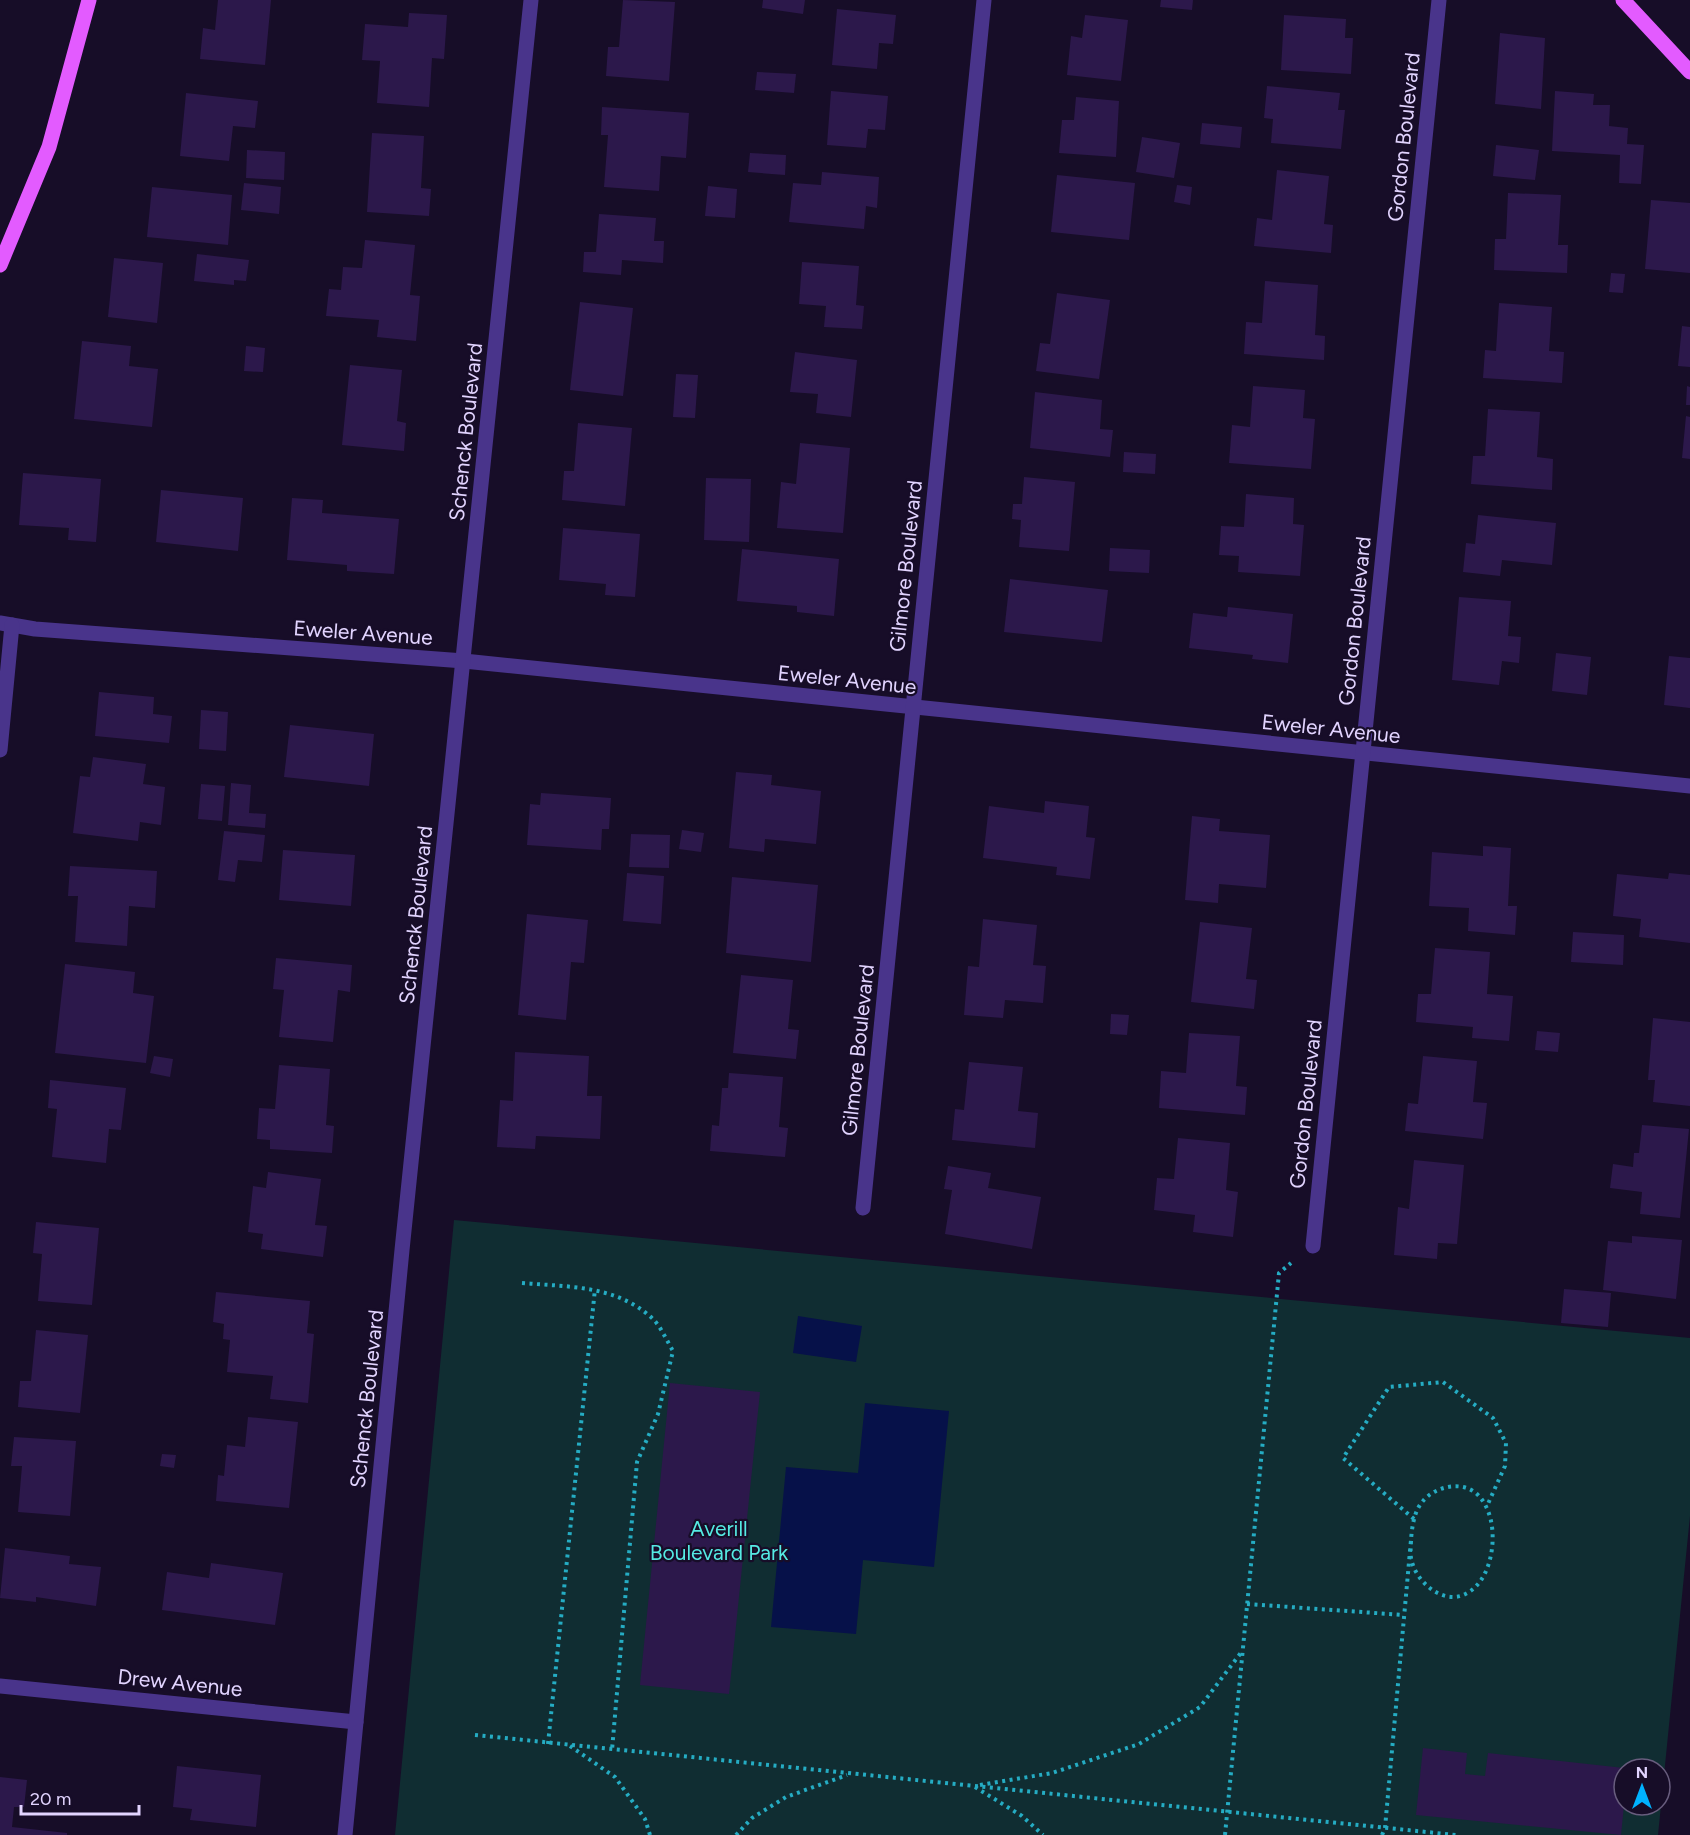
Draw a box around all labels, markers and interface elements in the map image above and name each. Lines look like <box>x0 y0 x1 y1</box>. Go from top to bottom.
street label: Gordon Boulevard <box>1382 51 1425 223</box>
street label: Schenck Boulevard <box>444 342 487 522</box>
street label: Gilmore Boulevard <box>884 479 927 653</box>
street label: Gordon Boulevard <box>1333 535 1376 707</box>
street label: Eweler Avenue <box>293 615 433 650</box>
street label: Eweler Avenue <box>776 660 918 699</box>
street label: Eweler Avenue <box>1260 709 1402 748</box>
street label: Schenck Boulevard <box>394 825 437 1005</box>
street label: Gilmore Boulevard <box>836 963 879 1137</box>
street label: Gordon Boulevard <box>1284 1018 1327 1190</box>
street label: Schenck Boulevard <box>345 1309 388 1489</box>
park label: Averill Boulevard Park <box>650 1516 789 1565</box>
street label: Drew Avenue <box>116 1664 244 1701</box>
north arrow <box>1612 1757 1672 1817</box>
text: N <box>1636 1763 1648 1782</box>
scale bar <box>21 1778 140 1816</box>
text: 20 m <box>30 1788 71 1810</box>

